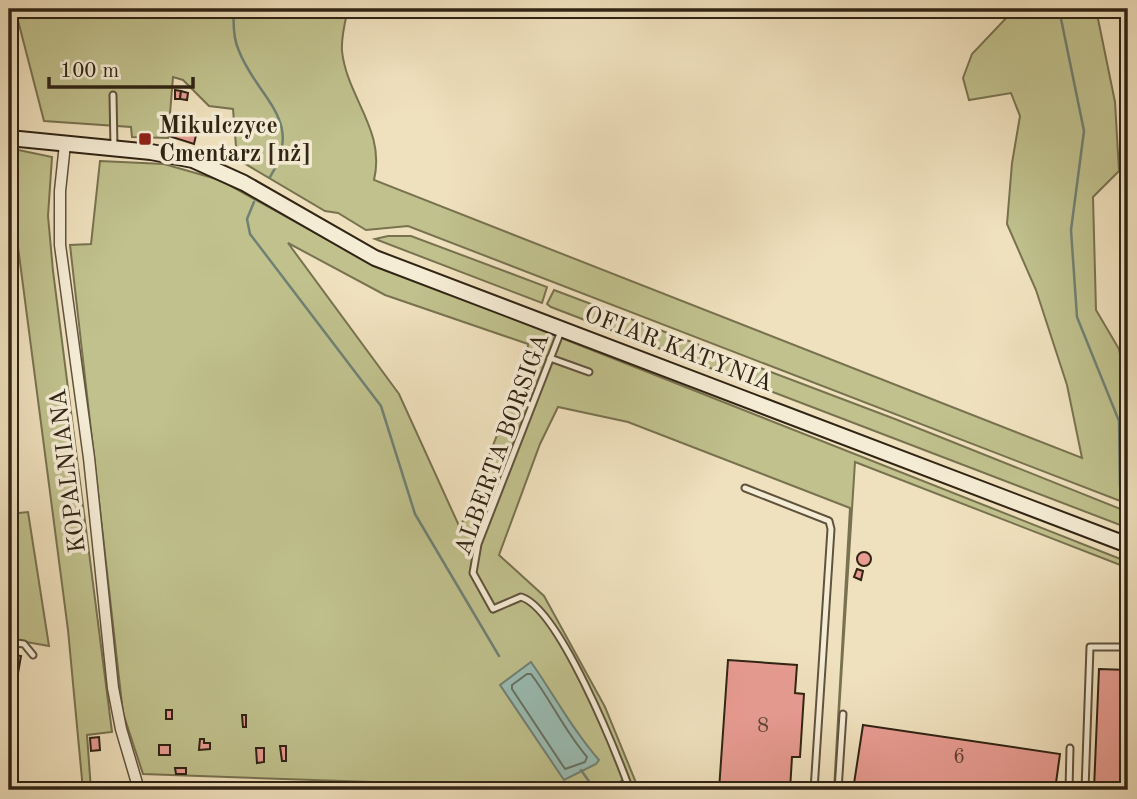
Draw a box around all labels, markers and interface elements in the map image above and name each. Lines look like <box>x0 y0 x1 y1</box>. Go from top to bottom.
scale bar <box>49 46 192 90</box>
text: 100 m <box>60 61 119 82</box>
place label: Mikulczyce Cmentarz [nż] <box>159 115 310 167</box>
marker: Mikulczyce Cmentarz [nż] <box>137 131 153 147</box>
street label: OFIAR KATYNIA <box>581 303 776 397</box>
street label: ALBERTA BORSIGA <box>451 330 554 559</box>
street label: KOPALNIANA <box>47 387 91 554</box>
house number: 8 <box>757 716 769 737</box>
house number: 6 <box>953 747 965 768</box>

